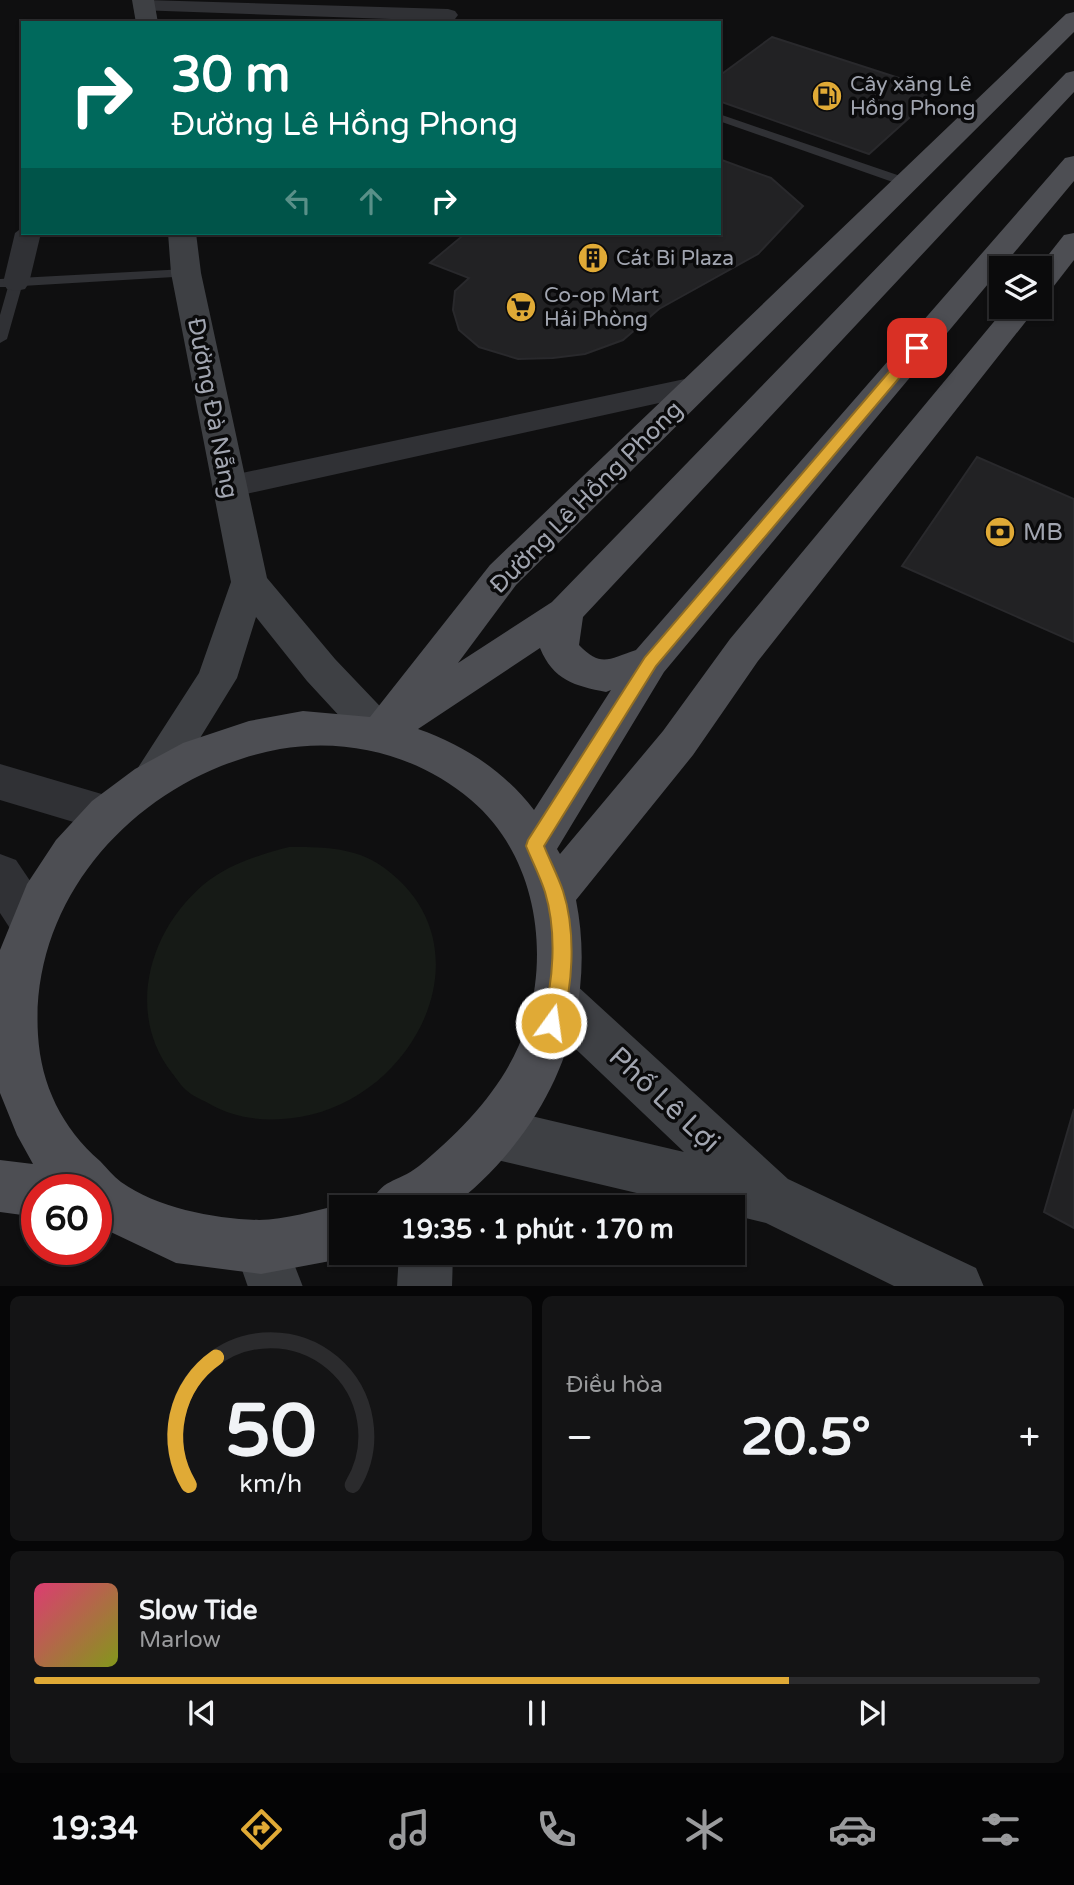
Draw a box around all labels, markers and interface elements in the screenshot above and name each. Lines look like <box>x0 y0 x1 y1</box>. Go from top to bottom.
text: 30 m <box>171 46 290 105</box>
icon: right <box>56 49 147 140</box>
place label: Cây xăng Lê Hồng Phong <box>850 72 975 121</box>
fuel station icon: Cây xăng Lê Hồng Phong <box>810 79 844 113</box>
text: Đường Lê Hồng Phong <box>171 106 518 144</box>
icon: left <box>279 182 317 220</box>
icon: ahead <box>352 182 390 220</box>
icon: right <box>425 182 463 220</box>
building icon: Cát Bi Plaza <box>576 241 610 275</box>
place label: Cát Bi Plaza <box>616 246 734 271</box>
map controls <box>989 256 1052 319</box>
button: layers <box>989 256 1052 319</box>
place label: Co-op Mart Hải Phòng <box>544 283 659 332</box>
supermarket icon: Co-op Mart Hải Phòng <box>504 290 538 324</box>
street label: Đường Đà Nẵng <box>181 315 244 501</box>
pin <box>887 318 947 378</box>
icon: arrive <box>898 329 936 367</box>
street label: Đường Lê Hồng Phong <box>484 395 689 600</box>
bank icon: MB <box>983 515 1017 549</box>
place label: MB <box>1023 518 1063 547</box>
position arrow <box>514 986 588 1060</box>
street label: Phố Lê Lợi <box>602 1040 727 1160</box>
speed limit sign: 60 <box>21 1174 112 1265</box>
text: 19:35 · 1 phút · 170 m <box>400 1214 674 1245</box>
text: Điều hòa <box>566 1371 663 1399</box>
text: 50 <box>225 1388 317 1476</box>
text: 20.5° <box>741 1406 871 1469</box>
text: − <box>566 1415 593 1461</box>
text: + <box>1019 1415 1040 1461</box>
text: km/h <box>240 1468 302 1498</box>
text: Slow Tide <box>139 1595 257 1626</box>
text: Marlow <box>139 1626 221 1654</box>
icon: previous <box>183 1694 221 1732</box>
icon: pause <box>518 1694 556 1732</box>
icon: next <box>853 1694 891 1732</box>
icon: directions <box>237 1805 286 1854</box>
icon: music <box>385 1805 434 1854</box>
icon: phone <box>532 1805 581 1854</box>
icon: climate <box>680 1805 729 1854</box>
icon: car <box>828 1805 877 1854</box>
icon: filters <box>976 1805 1025 1854</box>
text: 19:34 <box>49 1810 138 1848</box>

